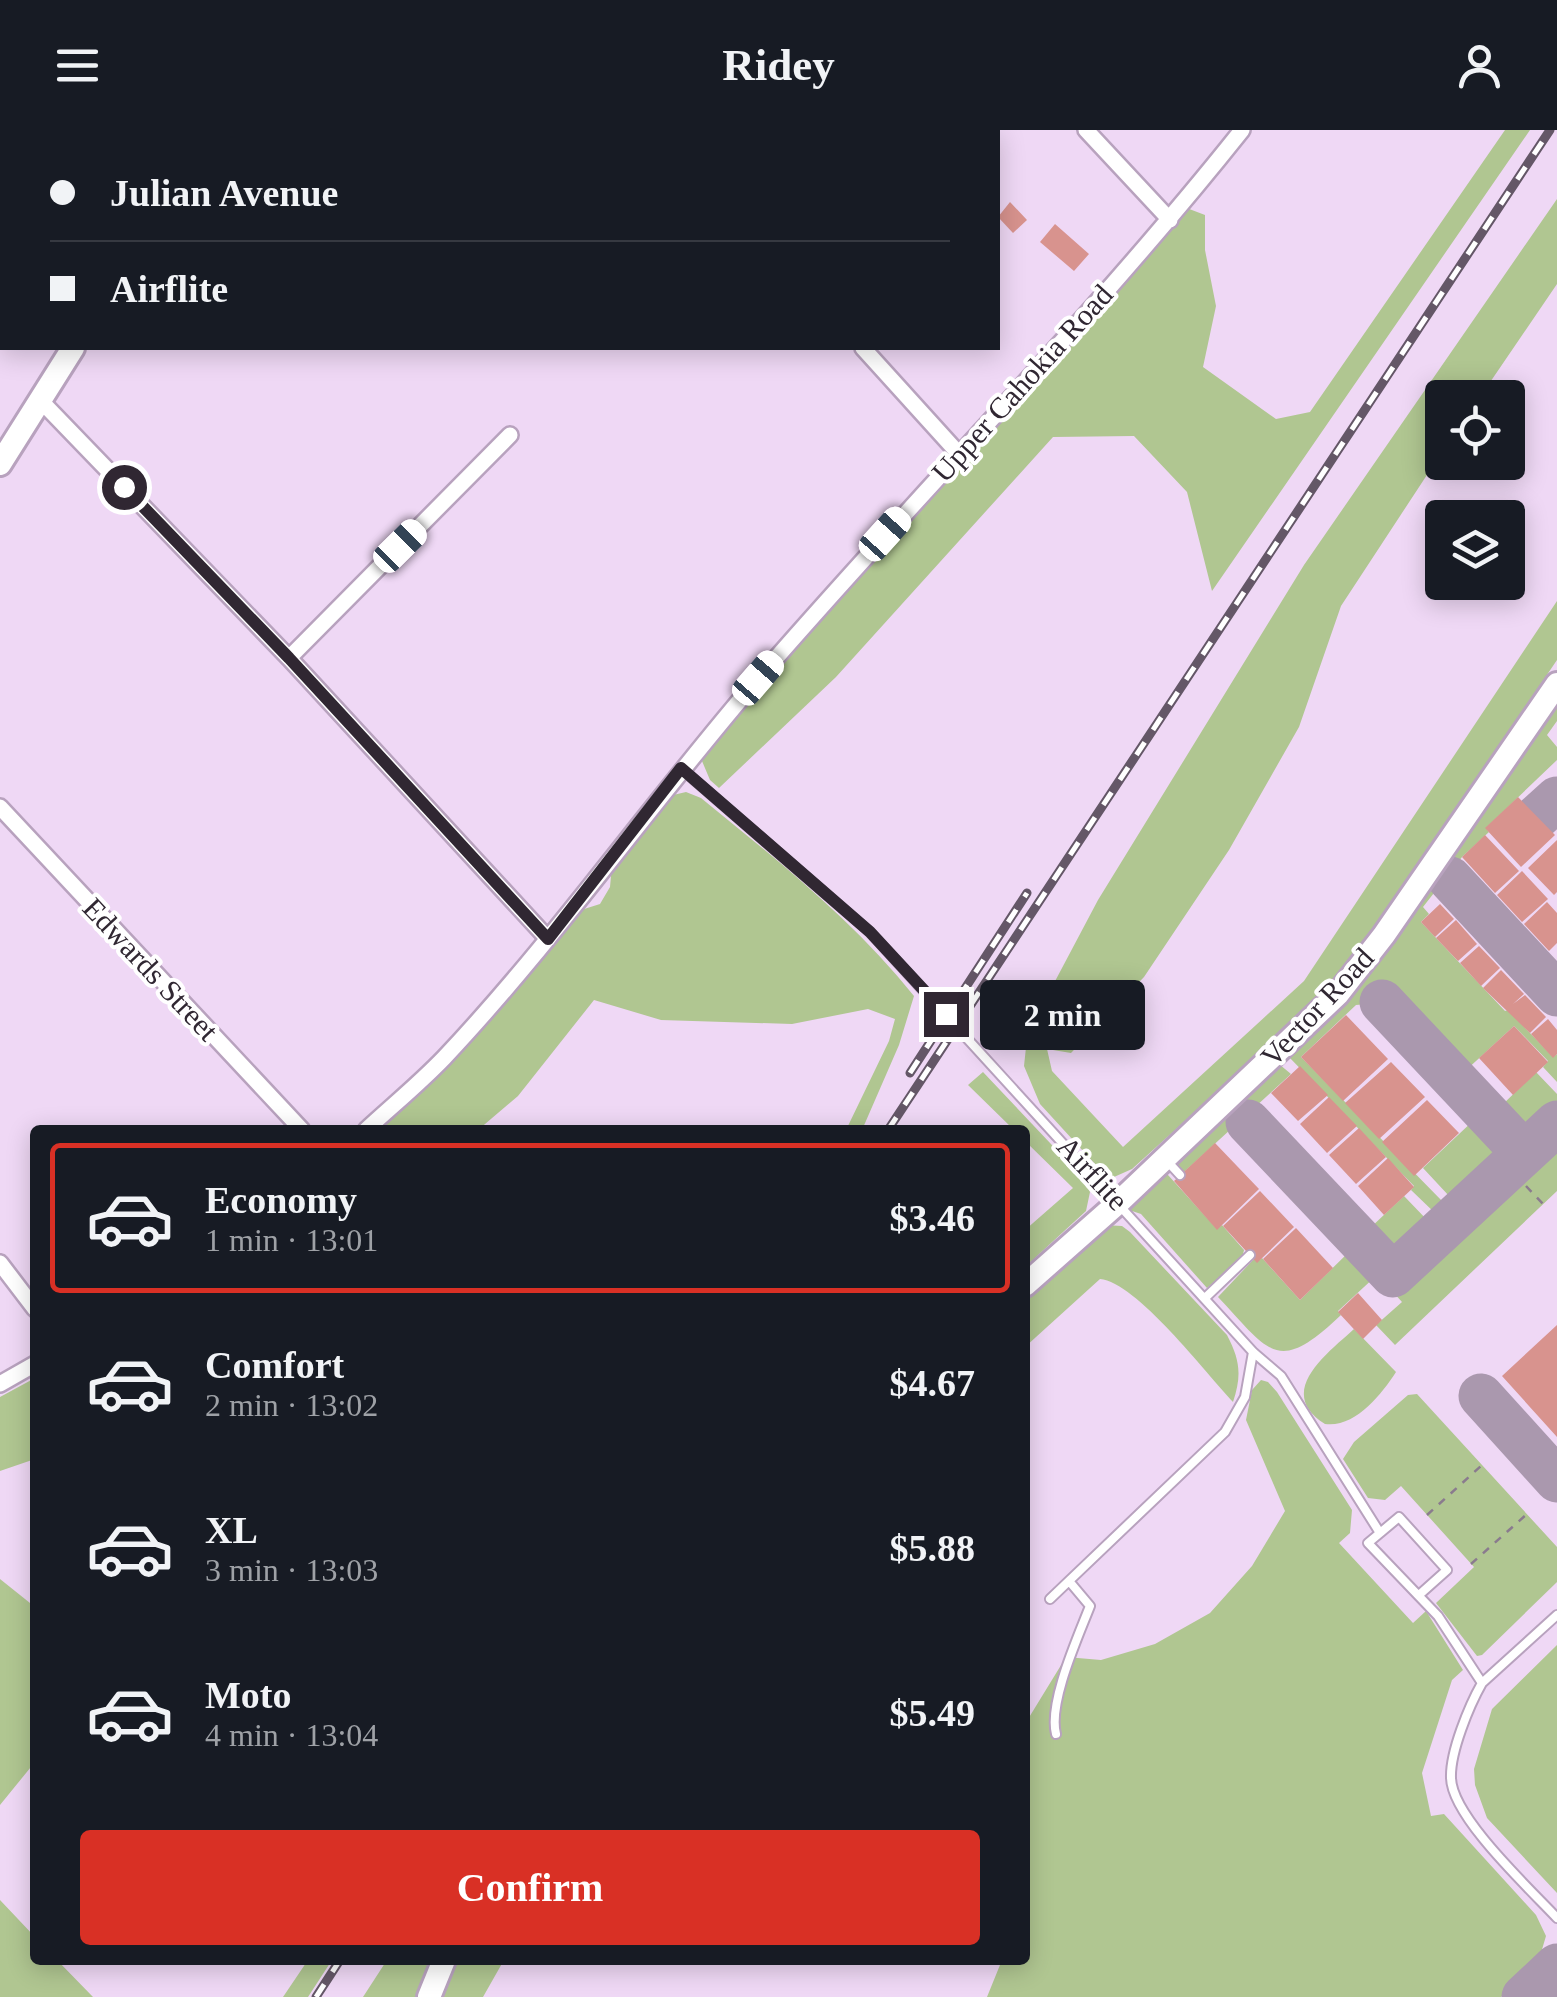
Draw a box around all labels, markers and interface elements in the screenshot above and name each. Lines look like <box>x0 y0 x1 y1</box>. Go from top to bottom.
icon: menu <box>50 38 105 93</box>
icon: person <box>1452 38 1507 93</box>
text: Ridey <box>722 40 835 90</box>
text: Julian Avenue <box>110 172 338 214</box>
text: Airflite <box>110 268 228 310</box>
street label: Upper Cahokia Road <box>925 278 1119 488</box>
map controls <box>1425 380 1525 600</box>
button: locate <box>1425 380 1525 480</box>
route start <box>102 465 147 510</box>
button: layers <box>1425 500 1525 600</box>
car <box>854 502 916 566</box>
car <box>368 514 432 578</box>
car <box>727 646 789 710</box>
street label: Edwards Street <box>77 891 226 1047</box>
street label: Vector Road <box>1254 941 1380 1073</box>
callout: 2 min <box>981 979 1146 1049</box>
route end <box>924 992 969 1037</box>
text: 2 min <box>1024 997 1101 1033</box>
street label: Airflite <box>1051 1129 1135 1217</box>
icon: car <box>85 1173 175 1263</box>
text: Economy <box>205 1179 357 1221</box>
text: $3.46 <box>890 1197 975 1239</box>
text: 1 min · 13:01 <box>205 1222 378 1258</box>
icon: car <box>85 1338 175 1428</box>
text: Comfort <box>205 1344 344 1386</box>
text: $4.67 <box>890 1362 975 1404</box>
text: 2 min · 13:02 <box>205 1387 378 1423</box>
icon: car <box>85 1503 175 1593</box>
text: XL <box>205 1509 258 1551</box>
text: $5.88 <box>890 1527 975 1569</box>
text: 3 min · 13:03 <box>205 1552 378 1588</box>
icon: car <box>85 1668 175 1758</box>
text: Moto <box>205 1674 292 1716</box>
text: $5.49 <box>890 1692 975 1734</box>
text: 4 min · 13:04 <box>205 1717 378 1753</box>
button: Confirm <box>80 1830 980 1945</box>

